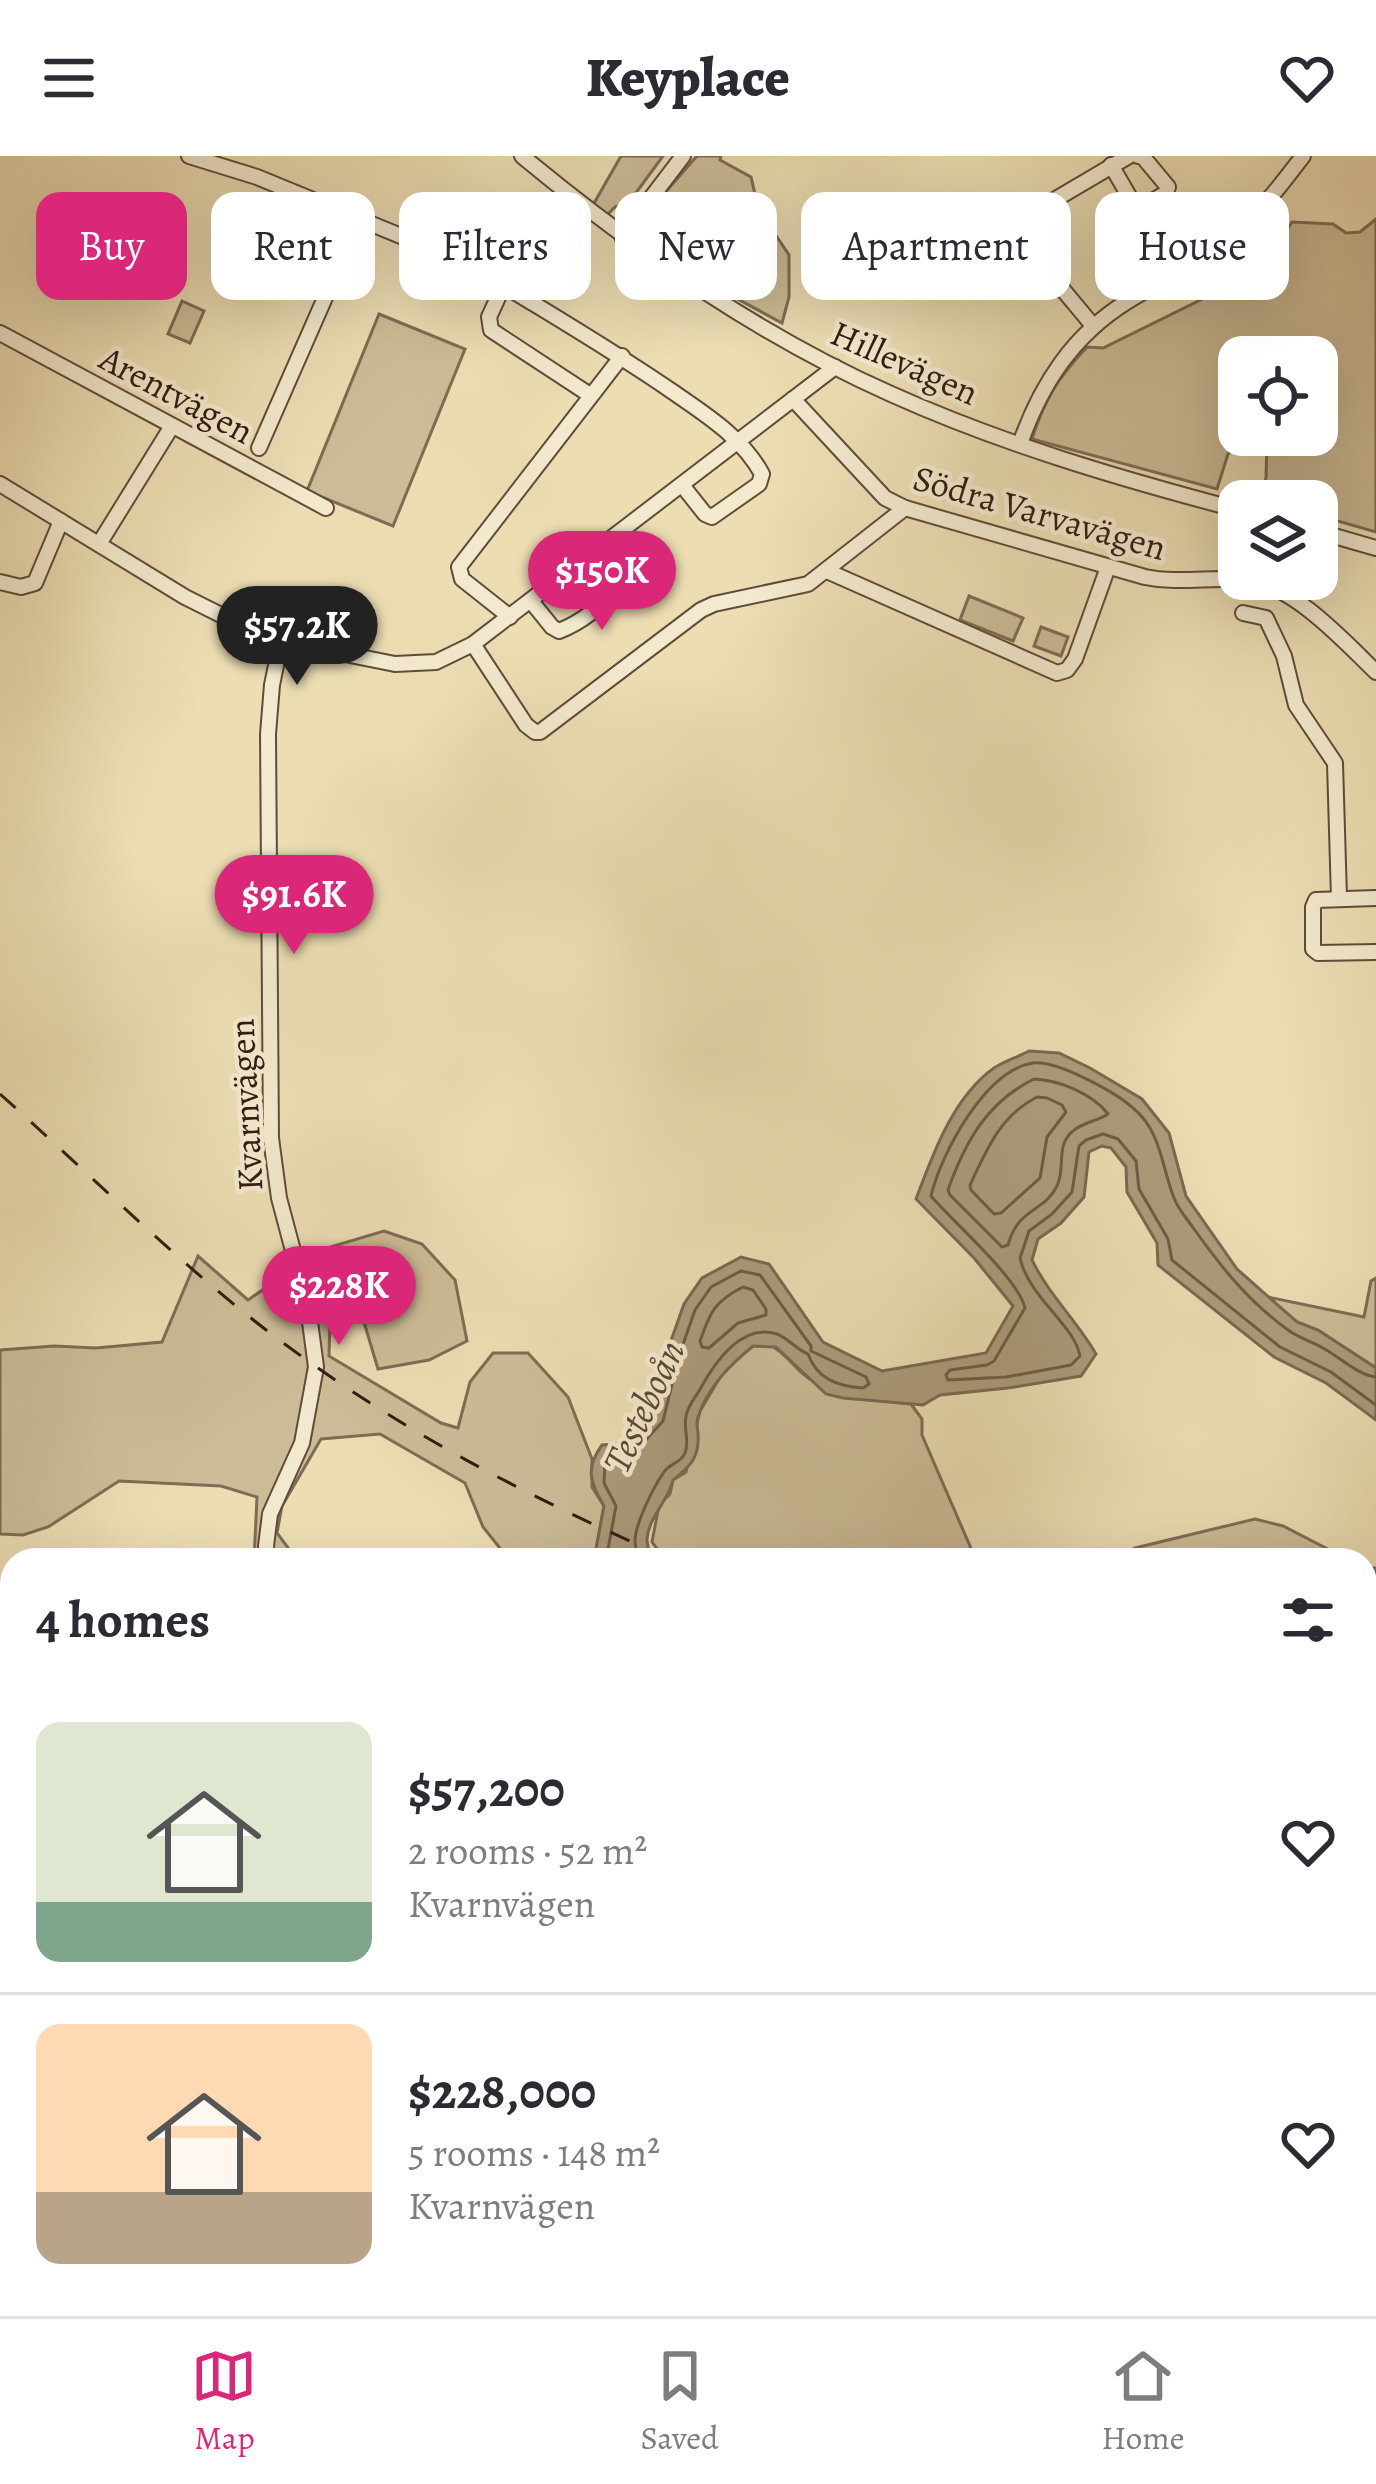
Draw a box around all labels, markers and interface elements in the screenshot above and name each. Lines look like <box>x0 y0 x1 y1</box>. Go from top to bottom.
text: Keyplace <box>586 41 790 115</box>
icon: menu <box>36 45 102 111</box>
icon: heart <box>1274 45 1340 111</box>
chip: Buy <box>36 192 187 300</box>
chip: Rent <box>211 192 375 300</box>
chip: Filters <box>399 192 591 300</box>
chip: New <box>615 192 777 300</box>
chip: Apartment <box>801 192 1071 300</box>
chip: House <box>1095 192 1289 300</box>
street label: Hillevägen <box>823 308 986 417</box>
street label: Arentvägen <box>90 333 262 455</box>
map controls <box>1218 336 1338 600</box>
button: locate <box>1218 336 1338 456</box>
street label: Södra Varvavägen <box>908 453 1172 572</box>
button: layers <box>1218 480 1338 600</box>
pin: $150K <box>518 531 686 633</box>
text: $150K <box>555 543 649 596</box>
pin: $57.2K <box>199 586 395 688</box>
text: $57.2K <box>244 598 350 651</box>
pin: $91.6K <box>196 855 392 957</box>
text: $91.6K <box>242 867 346 920</box>
street label: Kvarnvägen <box>217 1017 274 1192</box>
pin: $228K <box>255 1246 423 1348</box>
text: $228K <box>289 1258 389 1311</box>
water label: Testeboån <box>590 1331 697 1481</box>
text: 4 homes <box>36 1585 210 1655</box>
icon: filters <box>1275 1587 1341 1653</box>
text: $57,200 <box>408 1754 565 1824</box>
icon: home <box>132 1770 276 1914</box>
icon: heart <box>1275 1809 1341 1875</box>
text: 2 rooms · 52 m² <box>408 1824 647 1877</box>
text: Kvarnvägen <box>408 1877 595 1930</box>
text: $228,000 <box>408 2056 596 2126</box>
icon: home <box>132 2072 276 2216</box>
icon: heart <box>1275 2111 1341 2177</box>
text: 5 rooms · 148 m² <box>408 2126 660 2179</box>
text: Kvarnvägen <box>408 2179 595 2232</box>
tab: Map <box>191 2343 257 2460</box>
tab: Saved <box>640 2343 719 2460</box>
tab: Home <box>1102 2343 1185 2460</box>

